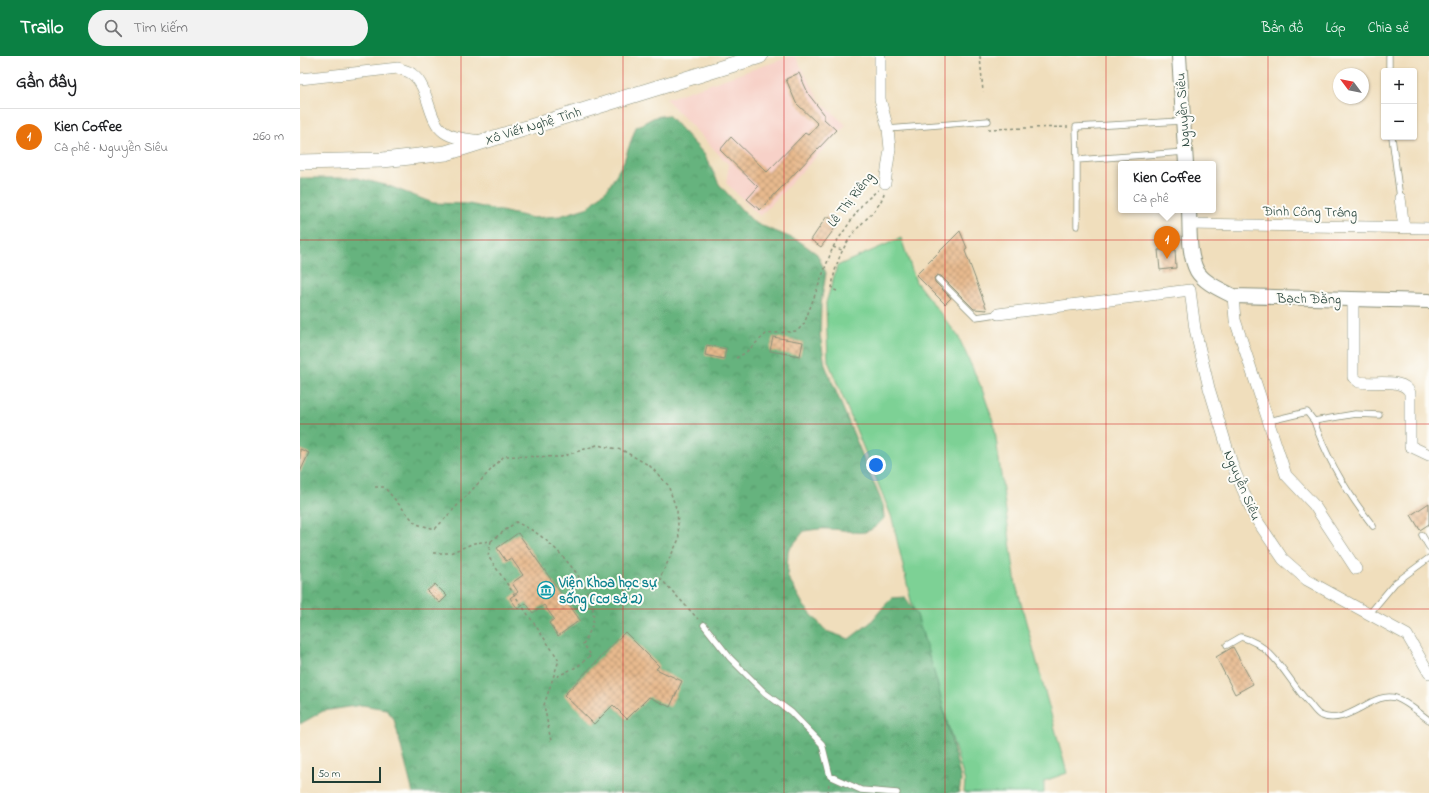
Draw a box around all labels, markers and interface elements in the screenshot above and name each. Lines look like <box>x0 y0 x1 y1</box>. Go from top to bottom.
search box <box>88 10 368 46</box>
text: Trailo <box>20 15 64 42</box>
icon: search <box>102 17 124 39</box>
text: Tìm kiếm <box>134 17 188 39</box>
text: Bản đồ <box>1262 18 1304 39</box>
text: Lớp <box>1326 18 1346 39</box>
text: Chia sẻ <box>1368 18 1409 39</box>
north arrow <box>1333 68 1369 104</box>
map controls <box>1381 68 1417 140</box>
button: + <box>1381 68 1417 104</box>
text: Gần đây <box>16 70 77 95</box>
street label: Nguyễn Siêu <box>1170 72 1198 148</box>
street label: Xô Viết Nghệ Tỉnh <box>483 102 585 152</box>
button: − <box>1381 104 1417 140</box>
text: Kien Coffee <box>54 116 122 138</box>
text: 1 <box>27 127 31 146</box>
text: 260 m <box>253 127 284 146</box>
text: Cà phê · Nguyễn Siêu <box>54 138 168 157</box>
popup <box>1118 161 1216 213</box>
text: Kien Coffee <box>1133 167 1201 189</box>
street label: Lê Thị Riêng <box>823 168 880 233</box>
text: Cà phê <box>1133 189 1169 208</box>
street label: Đinh Công Tráng <box>1262 201 1357 225</box>
pin: 1 <box>1154 226 1180 259</box>
street label: Bạch Đằng <box>1276 288 1341 312</box>
street label: Nguyễn Siêu <box>1217 447 1266 524</box>
your location <box>866 455 886 475</box>
place label: Viện Khoa học sự sống (cơ sở 2) <box>558 573 657 612</box>
museum icon: Viện Khoa học sự sống (cơ sở 2) <box>536 580 556 600</box>
scale bar <box>312 765 381 784</box>
text: 50 m <box>318 766 340 782</box>

